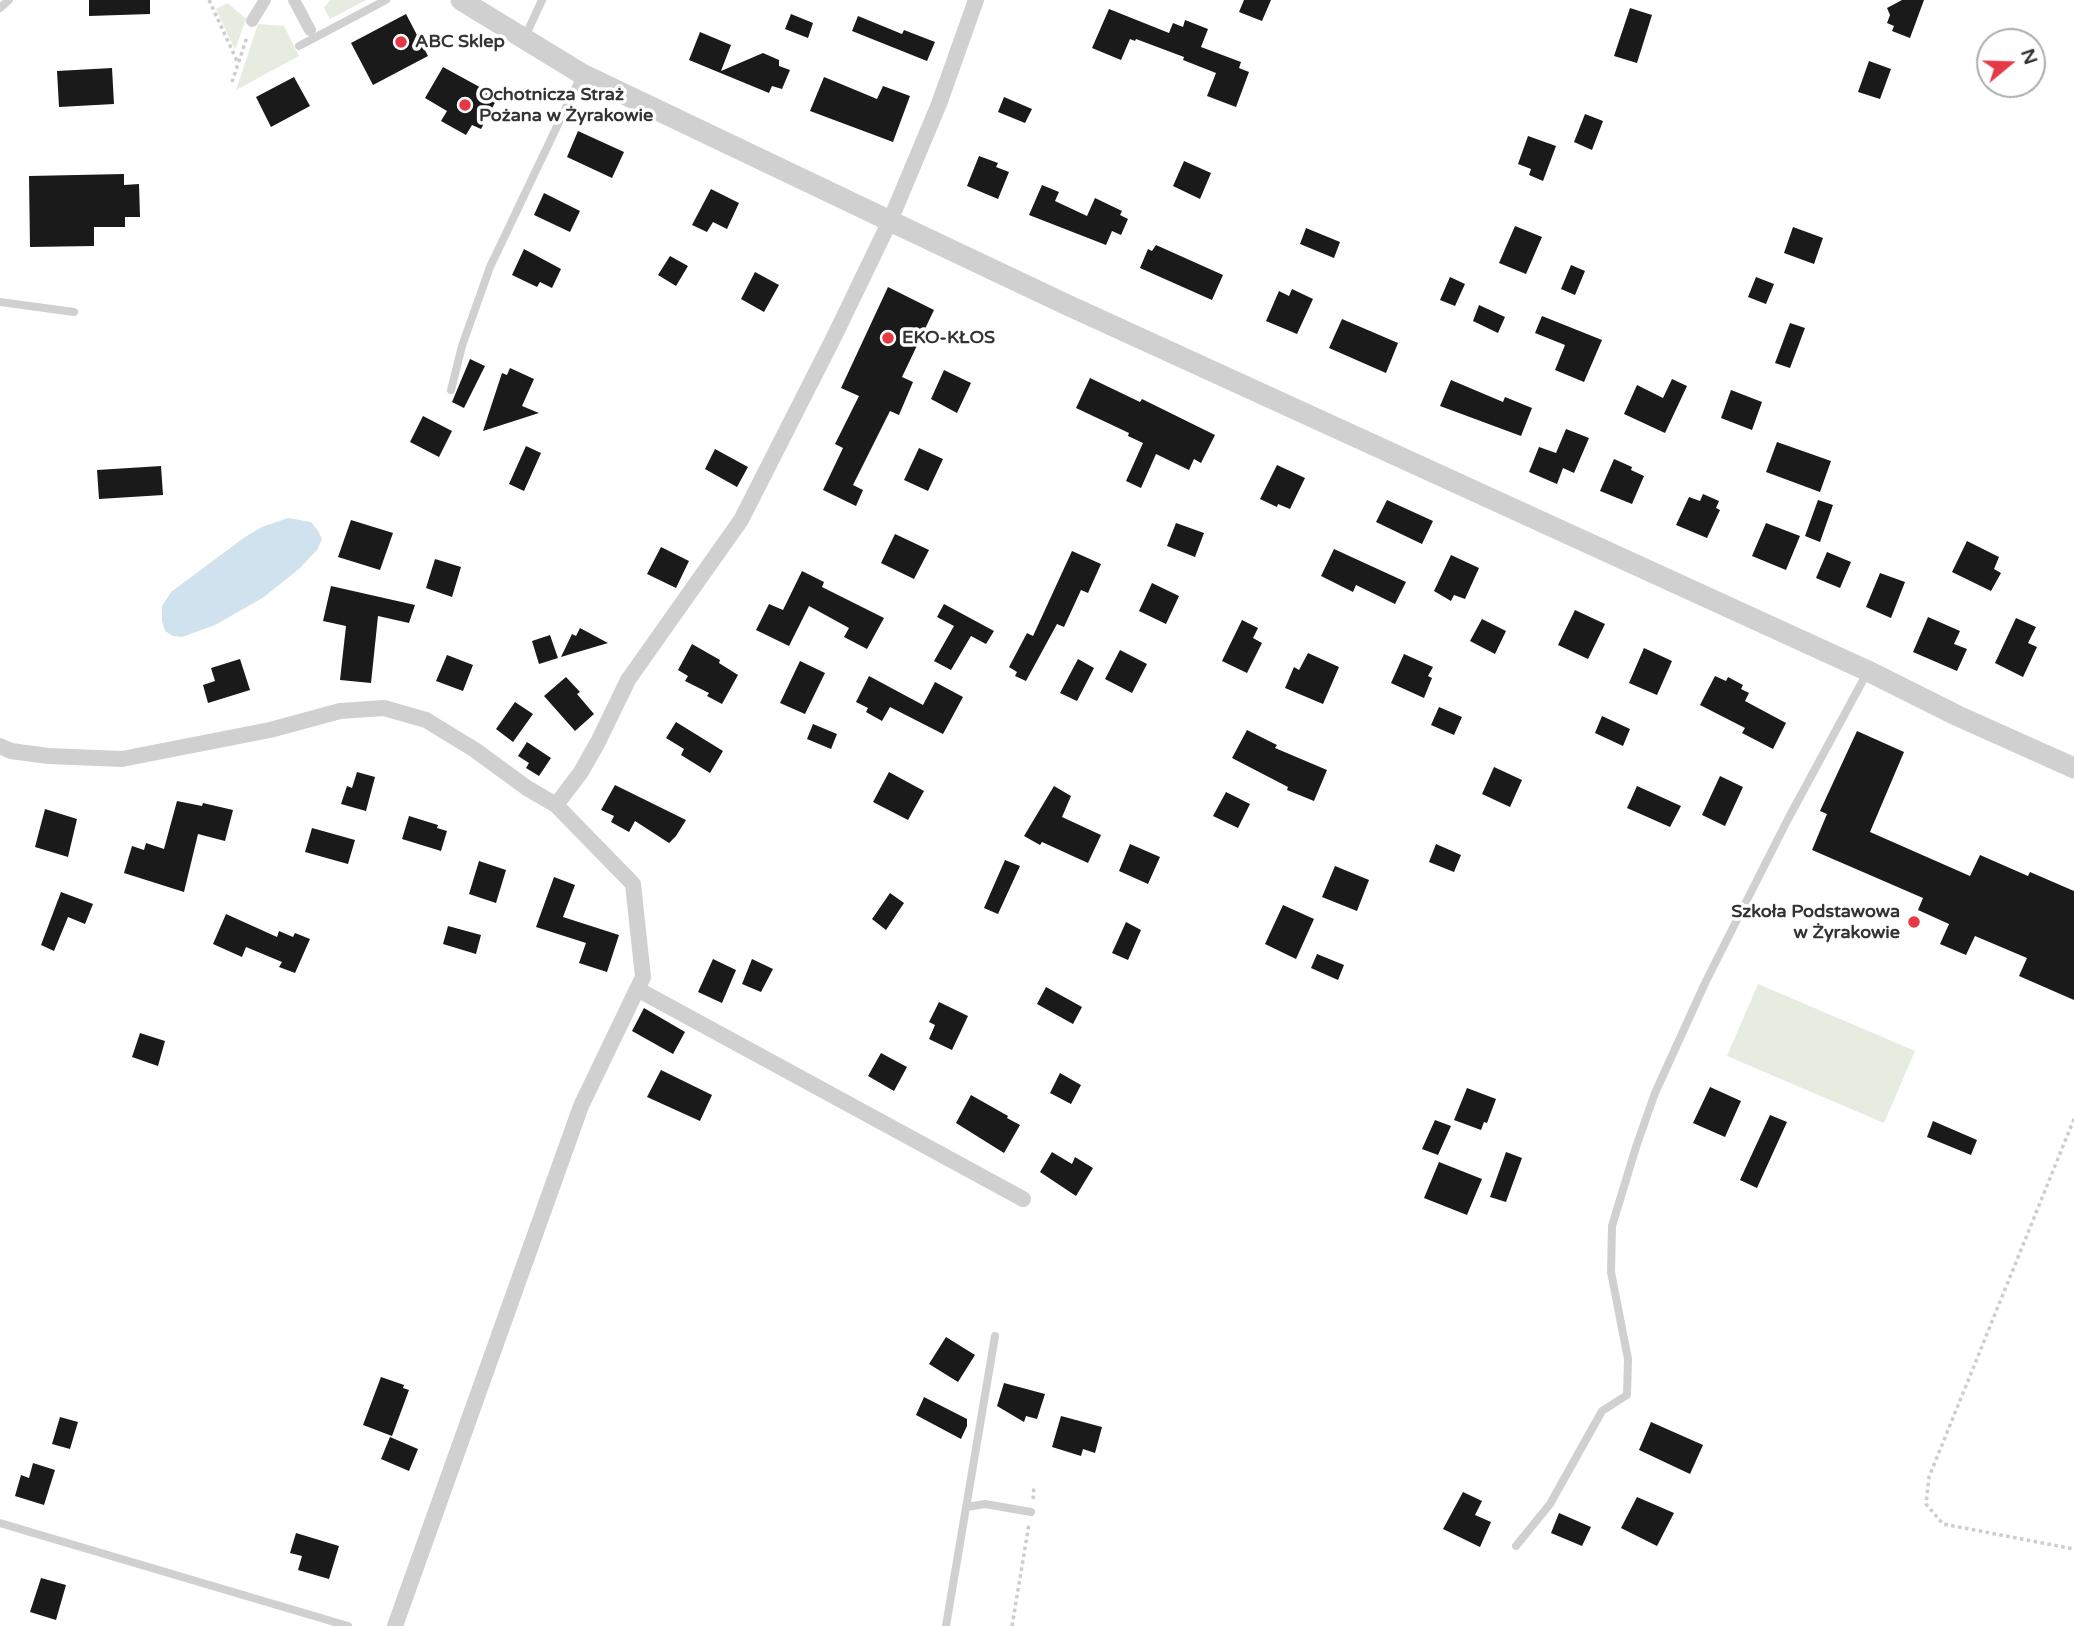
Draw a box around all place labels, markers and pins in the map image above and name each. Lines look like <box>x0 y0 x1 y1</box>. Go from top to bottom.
place label: ABC Sklep <box>415 31 505 53</box>
marker: ABC Sklep <box>393 34 409 50</box>
place label: Ochotnicza Straż Pożana w Żyrakowie <box>479 84 653 126</box>
marker: Ochotnicza Straż Pożana w Żyrakowie <box>457 97 473 113</box>
place label: EKO-KŁOS <box>902 327 995 349</box>
marker: EKO-KŁOS <box>880 330 896 346</box>
place label: Szkoła Podstawowa w Żyrakowie <box>1731 901 1900 944</box>
marker: Szkoła Podstawowa w Żyrakowie <box>1906 914 1922 930</box>

